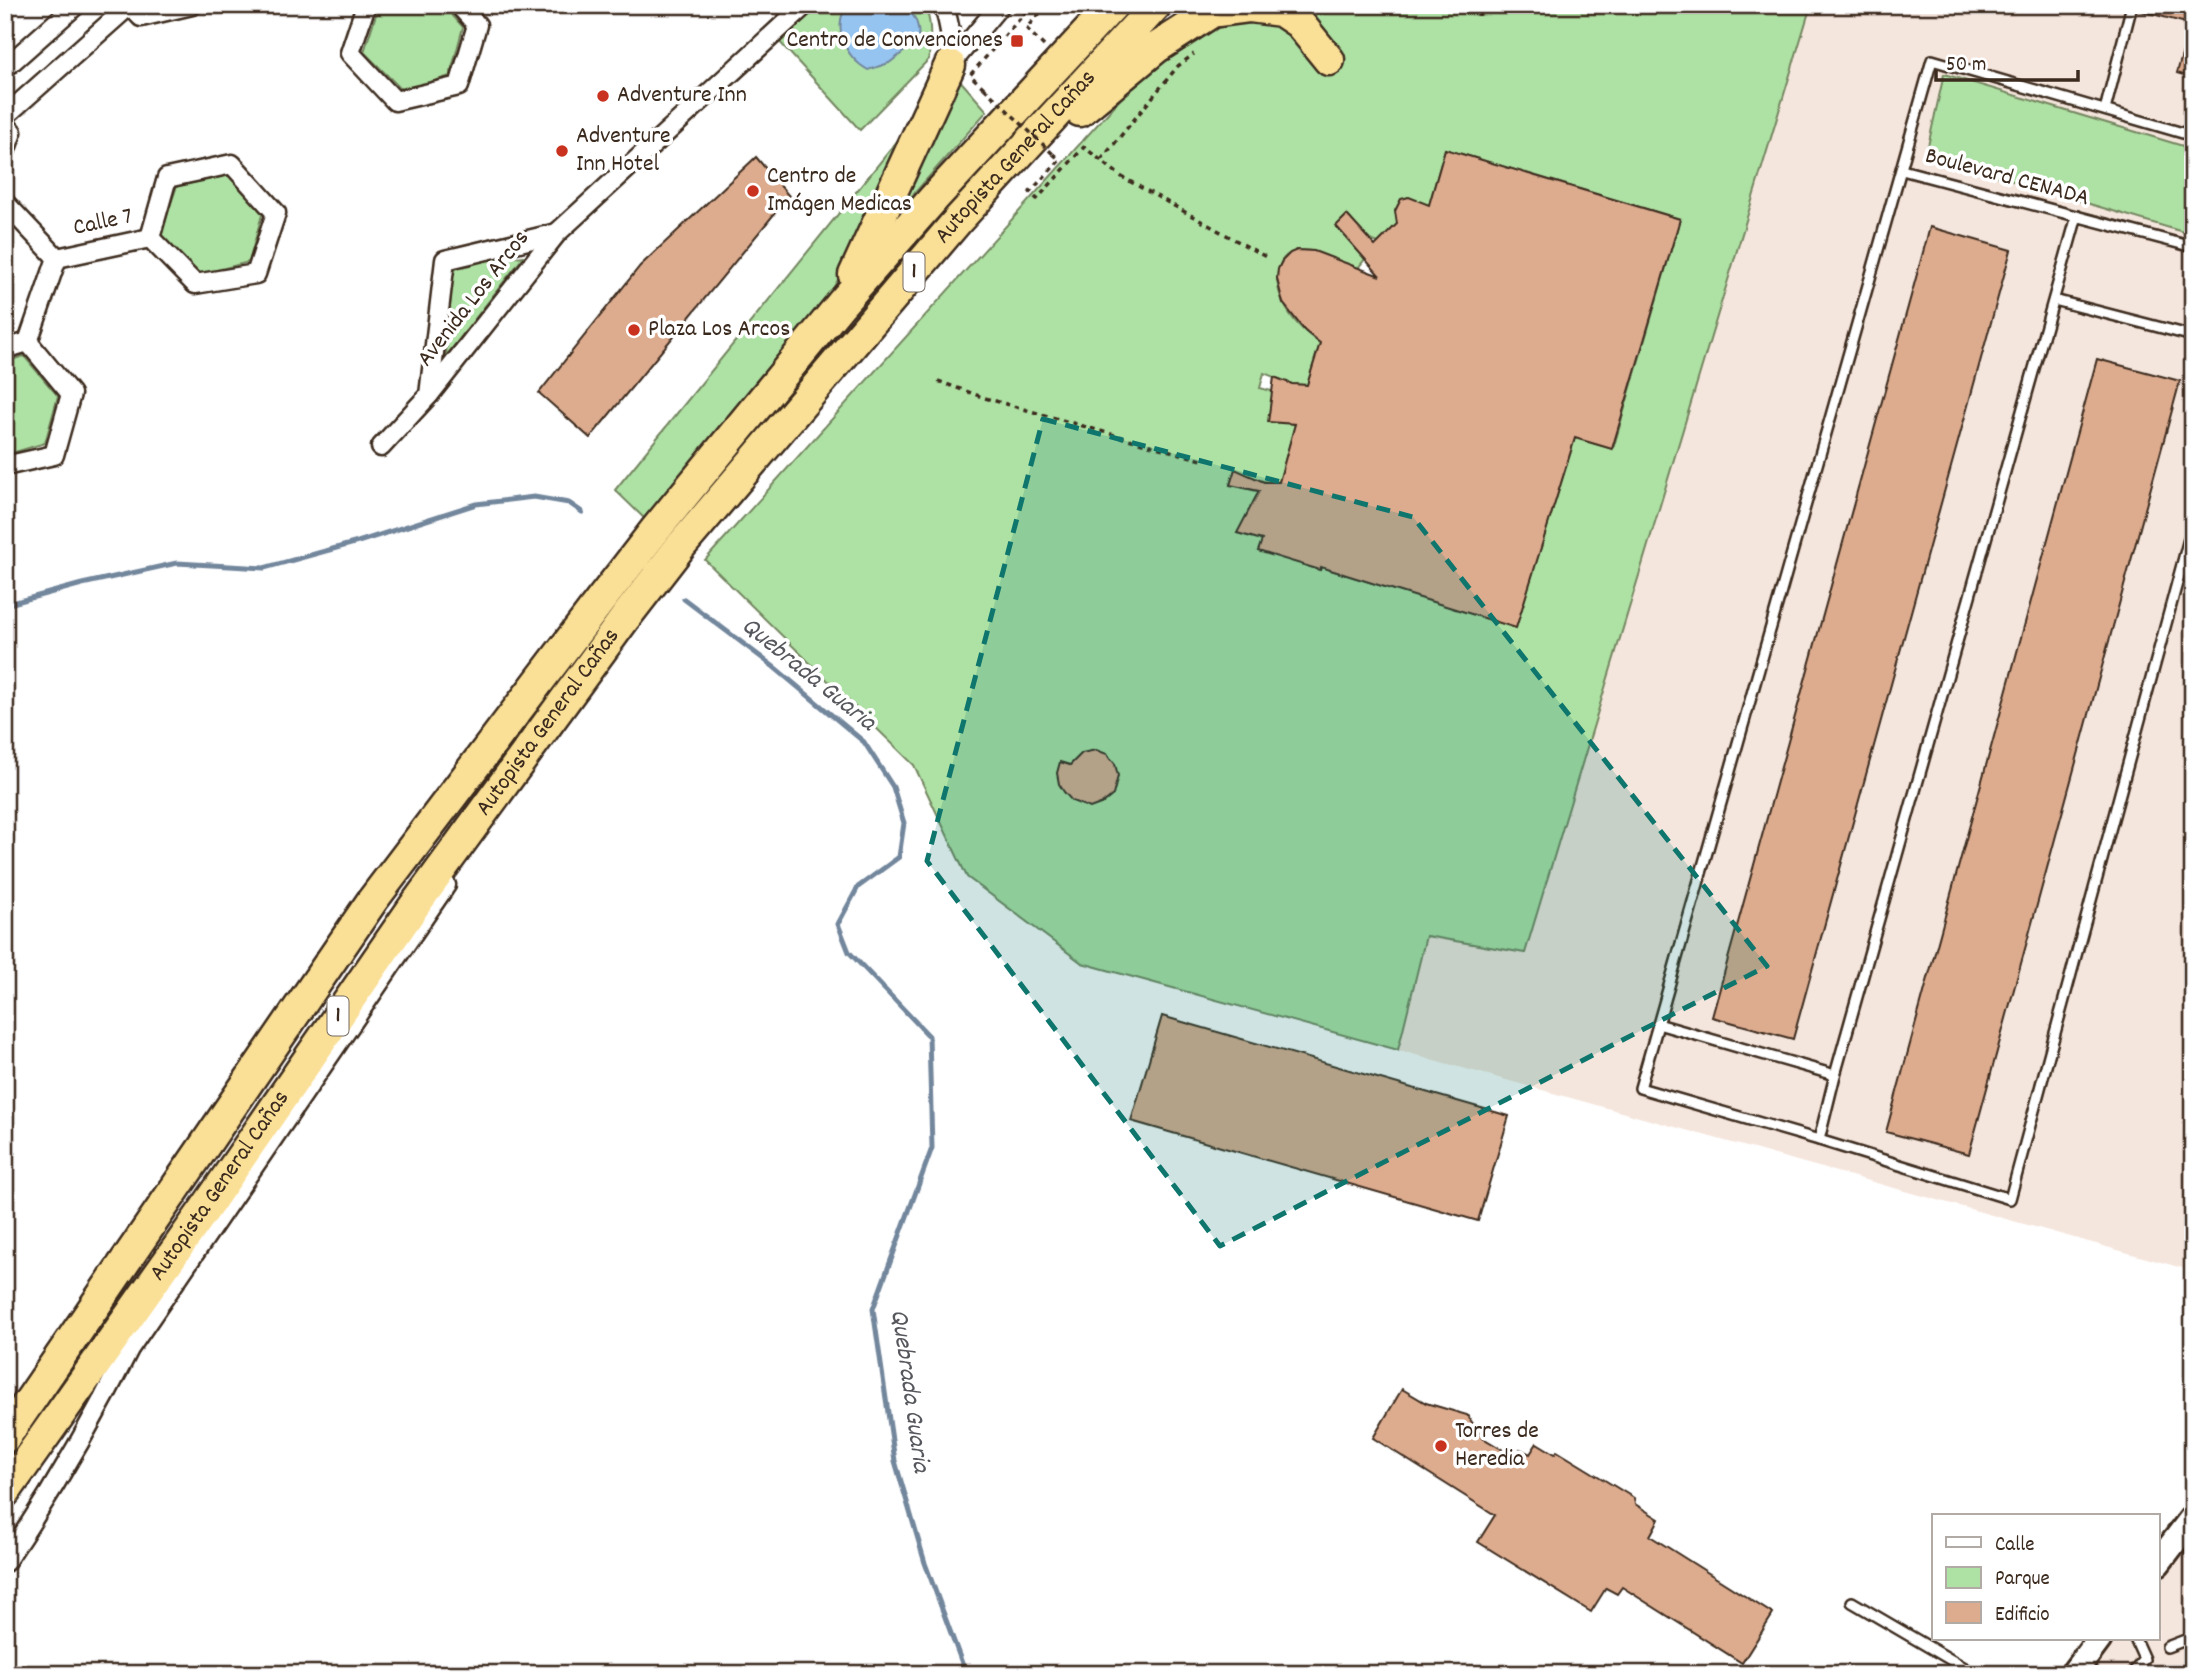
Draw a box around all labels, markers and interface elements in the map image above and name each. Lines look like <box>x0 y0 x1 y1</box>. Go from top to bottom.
place label: Centro de Convenciones <box>786 24 1003 58</box>
marker: Centro de Convenciones <box>1009 33 1025 49</box>
scale bar <box>1936 38 2077 82</box>
text: 50 m <box>1946 51 1986 81</box>
street label: Autopista General Cañas <box>927 63 1105 252</box>
place label: Adventure Inn <box>617 79 747 113</box>
marker: Adventure Inn <box>595 88 611 104</box>
place label: Adventure Inn Hotel <box>576 120 671 182</box>
street label: Boulevard CENADA <box>1921 140 2093 216</box>
marker: Adventure Inn Hotel <box>554 143 570 159</box>
place label: Centro de Imágen Medicas <box>767 160 912 222</box>
marker: Centro de Imágen Medicas <box>745 183 761 199</box>
street label: Calle 7 <box>70 200 136 246</box>
street label: Avenida Los Arcos <box>410 223 538 375</box>
road number: 1 <box>904 252 925 292</box>
place label: Plaza Los Arcos <box>648 313 790 347</box>
marker: Plaza Los Arcos <box>626 322 642 338</box>
water label: Quebrada Guaria <box>732 609 885 742</box>
street label: Autopista General Cañas <box>468 622 629 824</box>
road number: 1 <box>328 996 348 1036</box>
street label: Autopista General Cañas <box>142 1084 299 1288</box>
water label: Quebrada Guaria <box>879 1307 939 1477</box>
place label: Torres de Heredia <box>1455 1415 1539 1477</box>
marker: Torres de Heredia <box>1433 1438 1449 1454</box>
legend <box>1932 1514 2160 1640</box>
text: Calle <box>1995 1531 2034 1561</box>
text: Parque <box>1995 1565 2050 1595</box>
text: Edificio <box>1995 1601 2050 1631</box>

